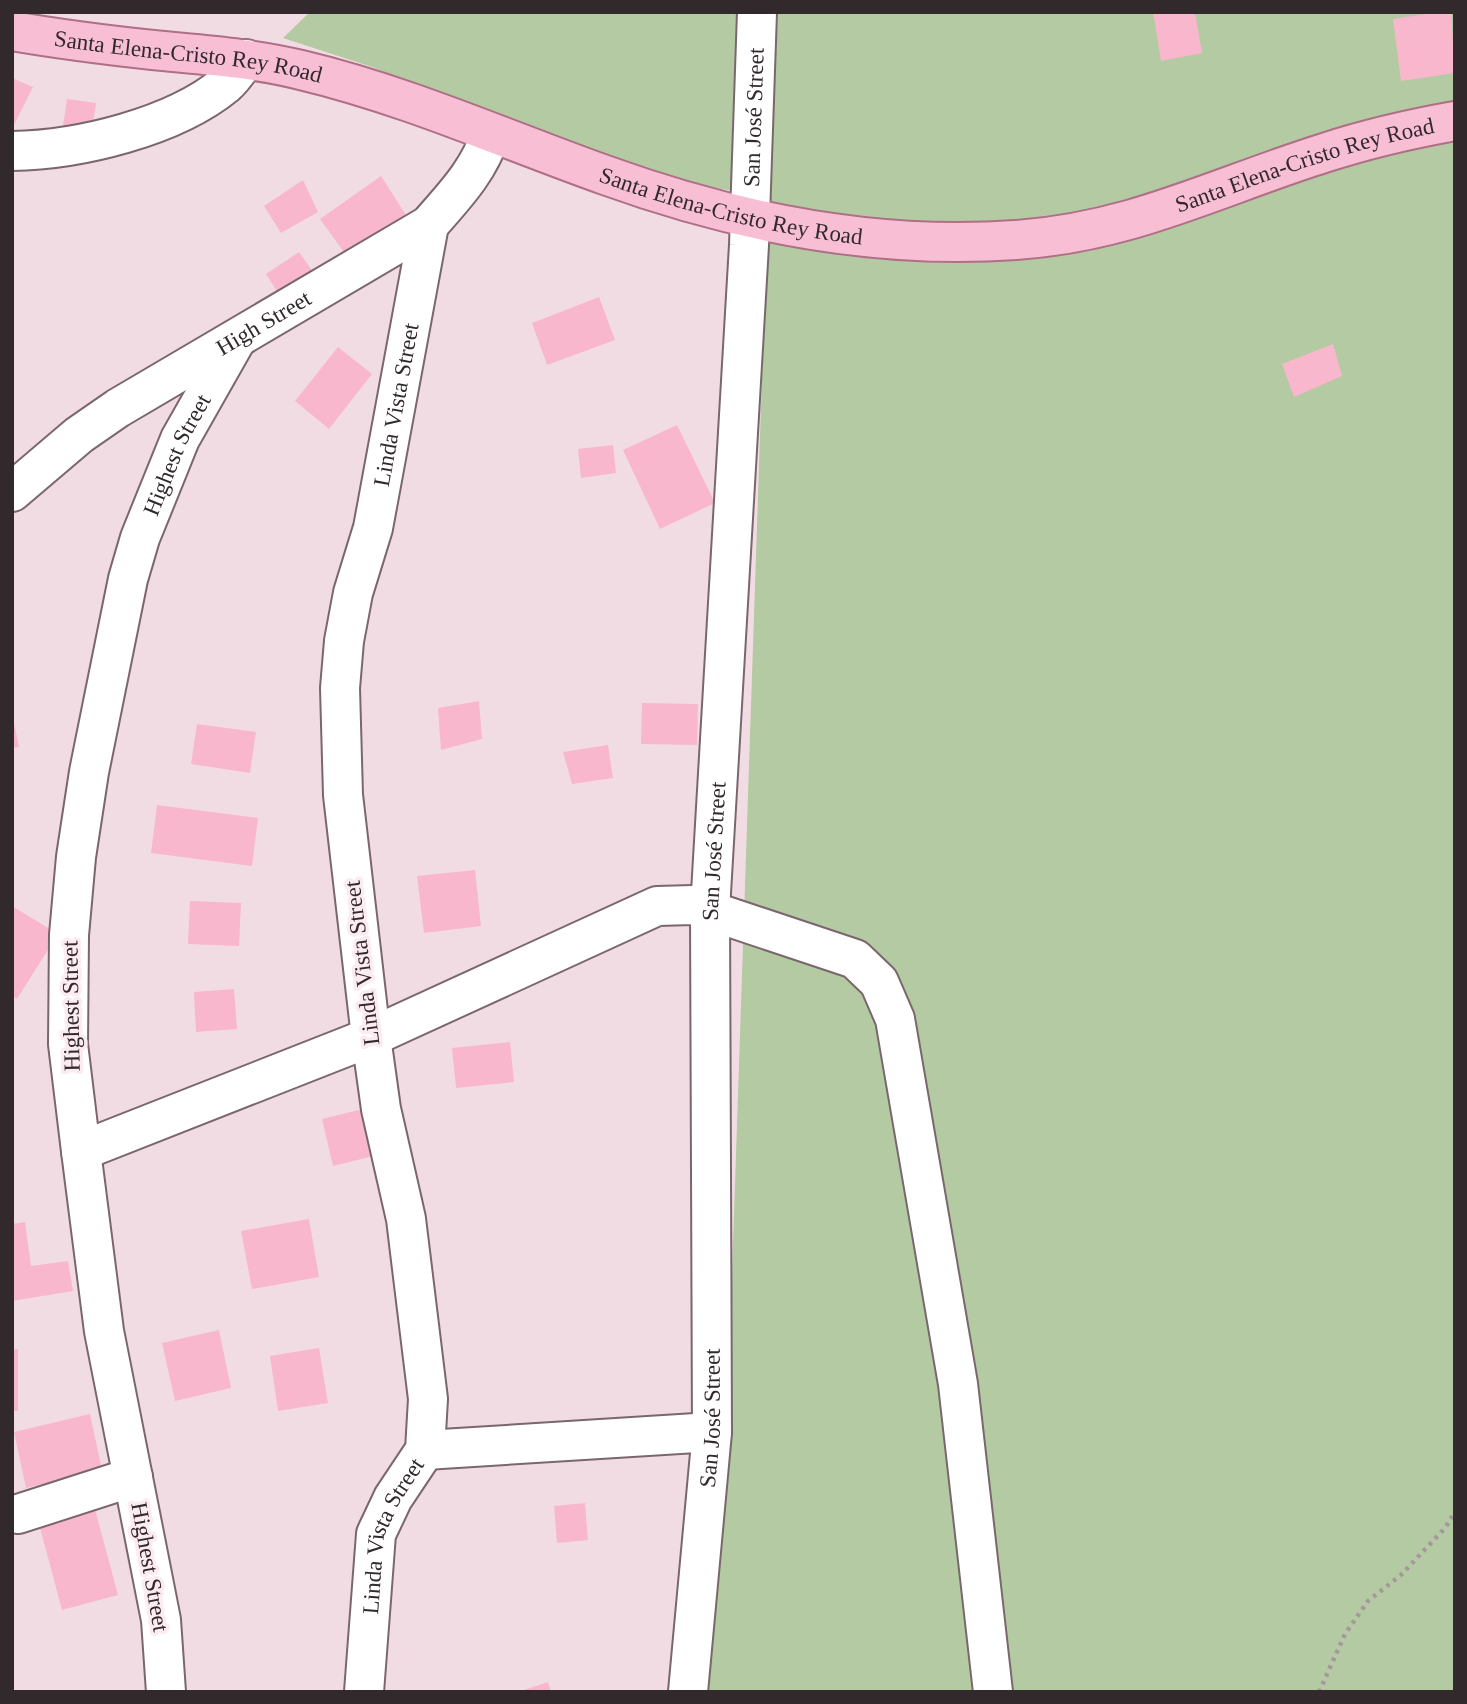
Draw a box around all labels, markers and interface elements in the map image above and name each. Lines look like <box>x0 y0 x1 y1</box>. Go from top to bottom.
street label: Santa Elena-Cristo Rey Road <box>53 25 325 87</box>
street label: San José Street <box>739 47 768 187</box>
street label: Santa Elena-Cristo Rey Road <box>1172 113 1437 217</box>
street label: Santa Elena-Cristo Rey Road <box>596 162 865 249</box>
street label: High Street <box>212 285 316 360</box>
street label: Linda Vista Street <box>368 320 423 488</box>
street label: Highest Street <box>138 389 216 519</box>
street label: San José Street <box>697 780 730 921</box>
street label: Linda Vista Street <box>339 879 384 1047</box>
street label: Highest Street <box>57 940 85 1072</box>
street label: San José Street <box>694 1348 725 1489</box>
street label: Linda Vista Street <box>357 1453 429 1615</box>
street label: Highest Street <box>126 1500 174 1634</box>

